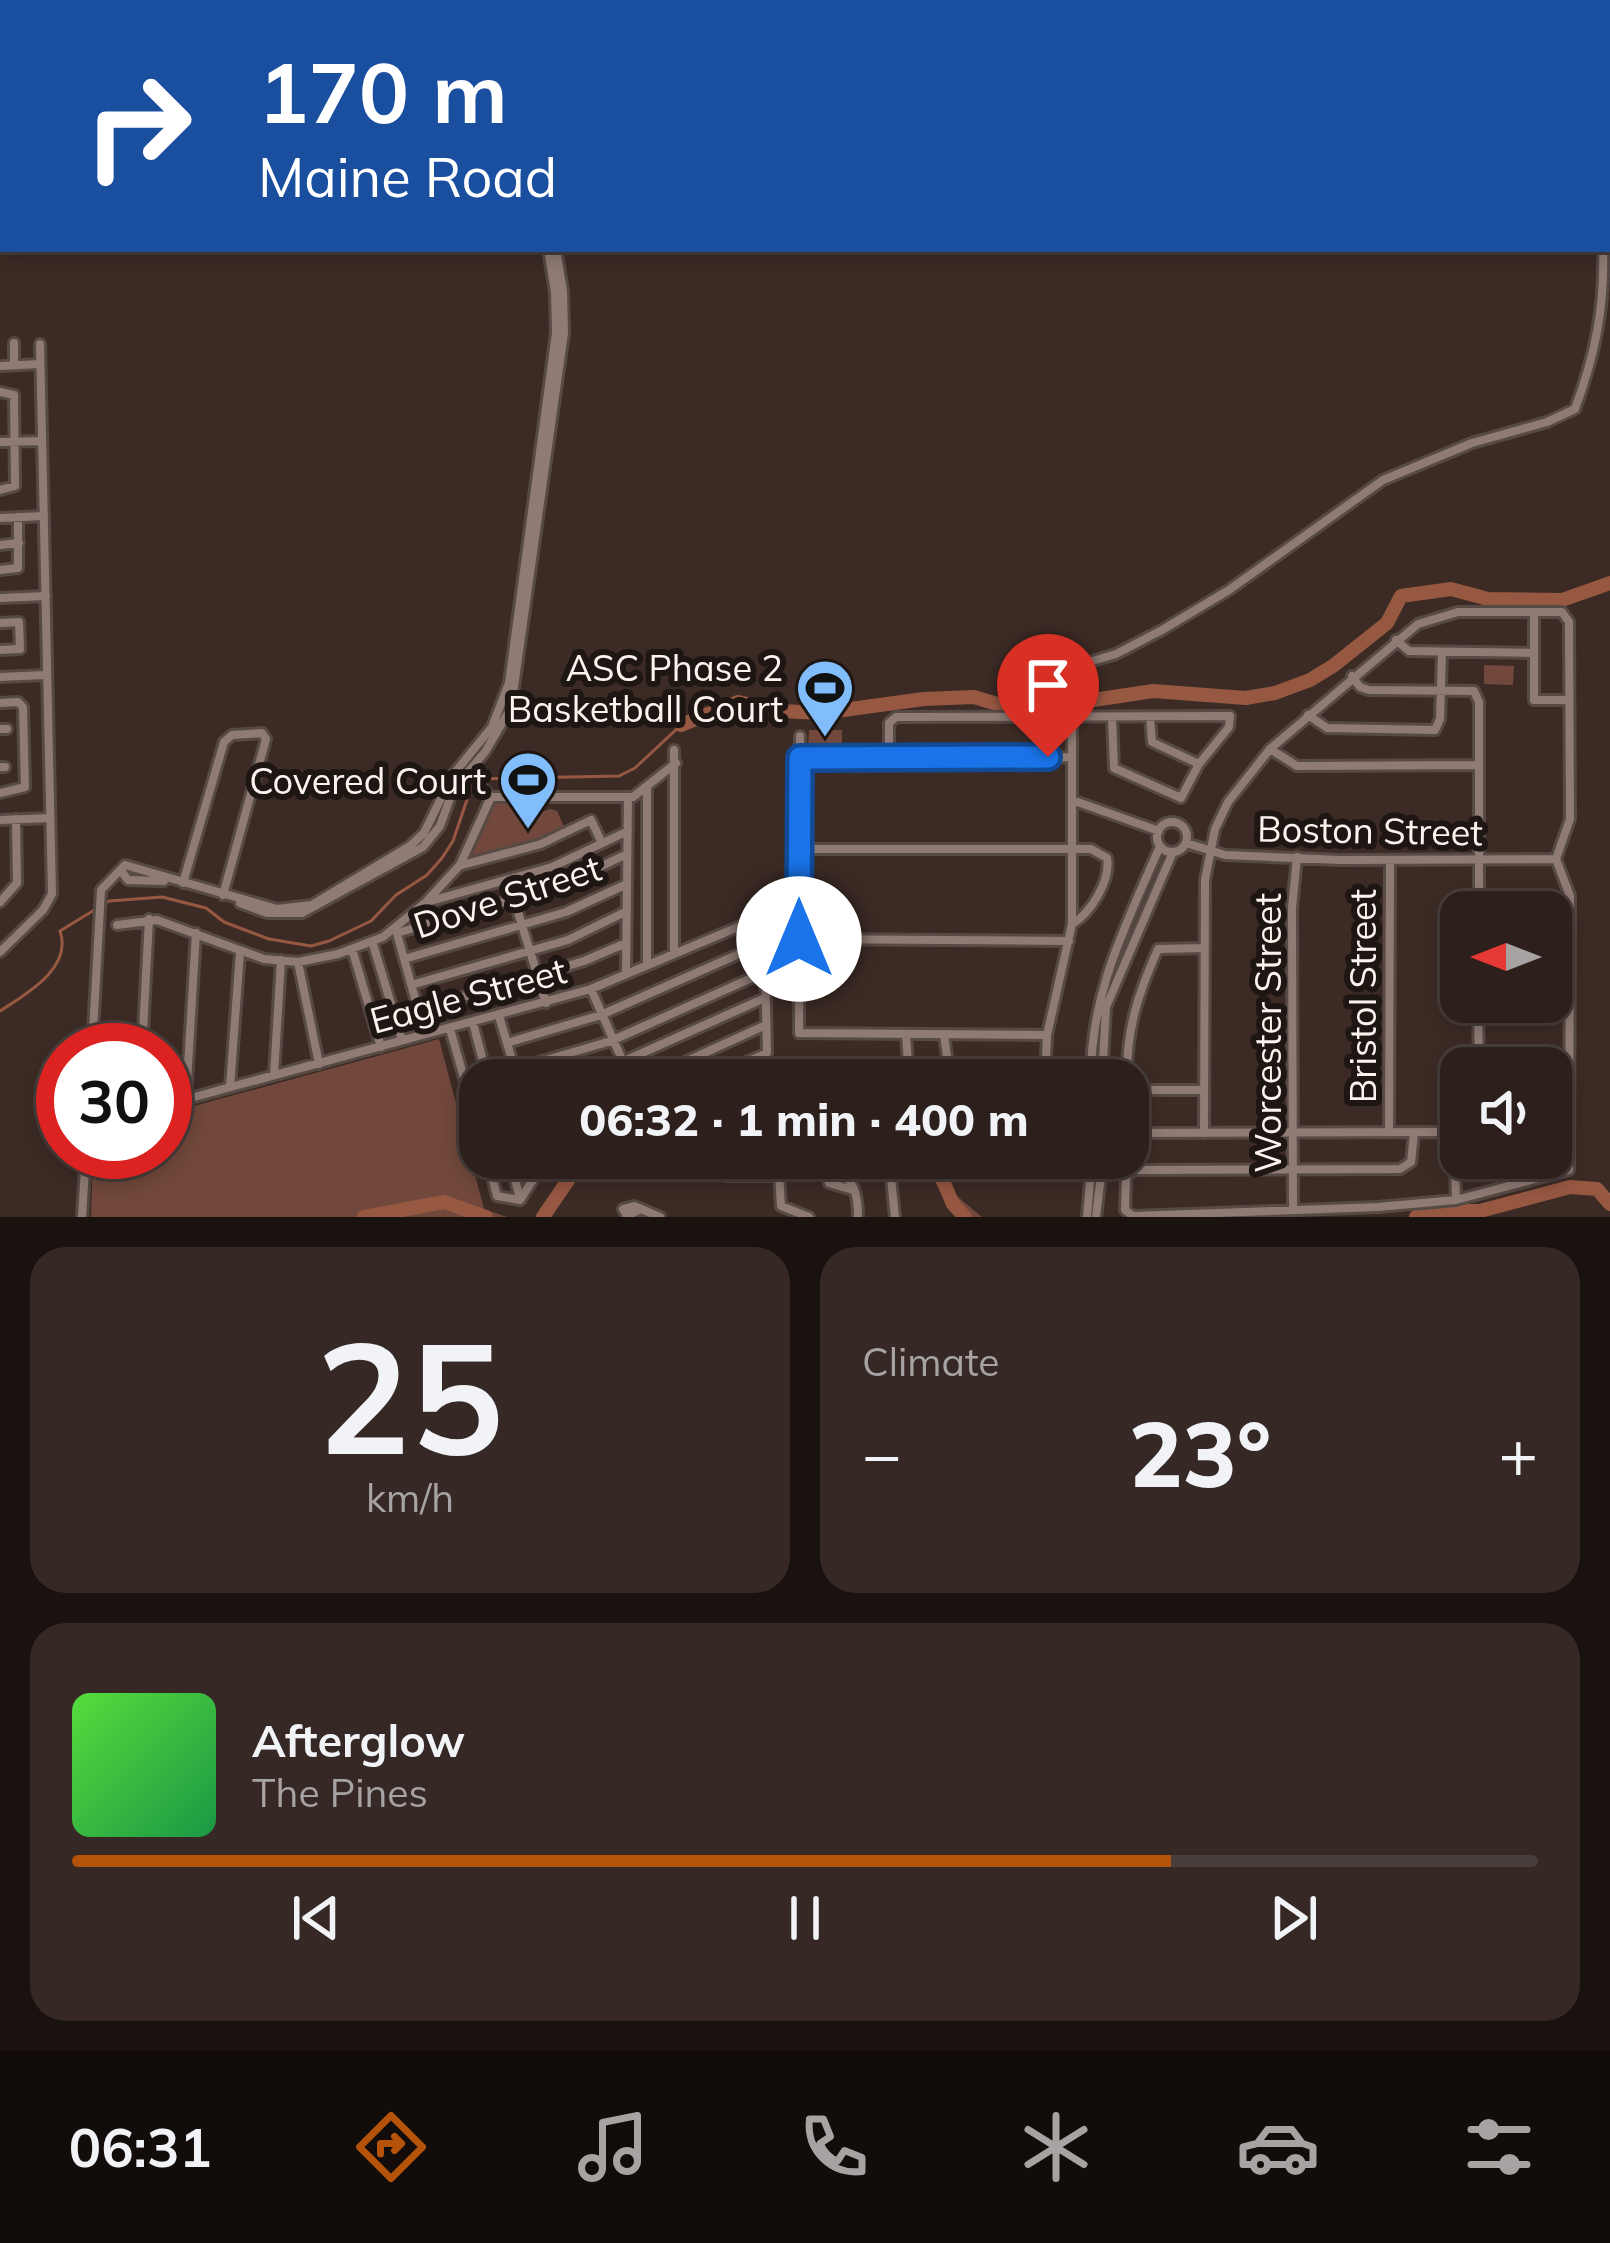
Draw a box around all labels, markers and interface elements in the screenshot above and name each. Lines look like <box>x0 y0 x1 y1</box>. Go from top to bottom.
text: 170 m <box>258 39 508 144</box>
icon: right <box>60 48 216 204</box>
text: Maine Road <box>258 143 557 211</box>
pin <box>997 634 1099 757</box>
place label: ASC Phase 2 Basketball Court <box>508 645 783 731</box>
icon: arrive <box>1015 652 1081 718</box>
sports icon: ASC Phase 2 Basketball Court <box>794 657 856 739</box>
sports icon: Covered Court <box>497 749 559 831</box>
place label: Covered Court <box>249 758 486 803</box>
street label: Boston Street <box>1257 806 1483 854</box>
street label: Dove Street <box>408 845 606 947</box>
position arrow <box>736 876 862 1002</box>
street label: Bristol Street <box>1340 889 1385 1103</box>
north arrow <box>1440 891 1572 1023</box>
map controls <box>1440 891 1572 1179</box>
street label: Worcester Street <box>1245 893 1290 1173</box>
street label: Eagle Street <box>365 947 571 1043</box>
speed limit sign: 30 <box>36 1023 192 1179</box>
button: sound <box>1440 1047 1572 1179</box>
text: 06:32 · 1 min · 400 m <box>579 1091 1029 1147</box>
text: 25 <box>316 1297 504 1493</box>
text: Climate <box>862 1337 1000 1386</box>
text: 23° <box>1129 1397 1271 1510</box>
text: − <box>862 1412 902 1495</box>
text: + <box>1498 1412 1538 1495</box>
text: km/h <box>366 1473 454 1522</box>
text: Afterglow <box>252 1712 465 1768</box>
text: The Pines <box>252 1768 428 1817</box>
icon: previous <box>283 1885 349 1951</box>
icon: pause <box>772 1885 838 1951</box>
icon: next <box>1261 1885 1327 1951</box>
icon: directions <box>349 2105 433 2189</box>
icon: music <box>571 2105 655 2189</box>
icon: phone <box>792 2105 876 2189</box>
icon: climate <box>1014 2105 1098 2189</box>
icon: car <box>1236 2105 1320 2189</box>
icon: filters <box>1457 2105 1541 2189</box>
text: 06:31 <box>69 2113 212 2181</box>

